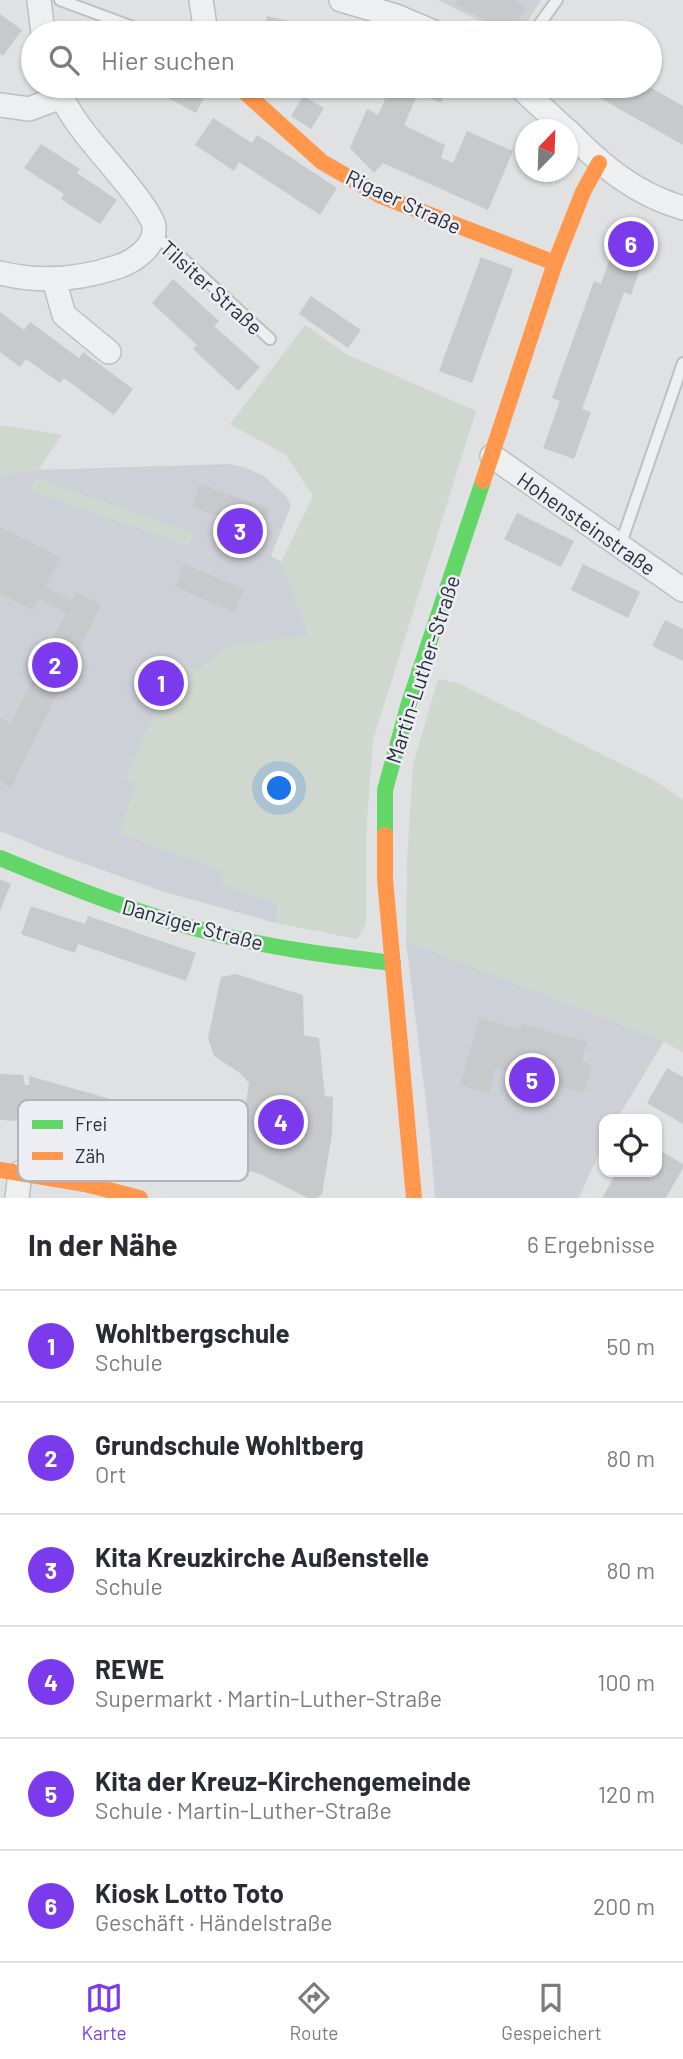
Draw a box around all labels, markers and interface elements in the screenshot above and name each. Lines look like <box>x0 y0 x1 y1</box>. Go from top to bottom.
search box <box>21 21 662 98</box>
icon: search <box>45 41 83 79</box>
text: Hier suchen <box>101 44 235 75</box>
north arrow <box>515 119 578 182</box>
street label: Rigaer Straße <box>342 163 466 239</box>
pin: 6 <box>608 218 654 270</box>
street label: Tilsiter Straße <box>156 235 268 339</box>
street label: Hohensteinstraße <box>513 466 661 580</box>
pin: 3 <box>217 505 263 557</box>
street label: Martin-Luther-Straße <box>380 572 464 766</box>
pin: 2 <box>32 639 78 691</box>
pin: 1 <box>138 657 184 709</box>
your location <box>262 771 296 805</box>
street label: Danziger Straße <box>120 893 266 955</box>
pin: 5 <box>509 1054 555 1106</box>
pin: 4 <box>258 1096 304 1148</box>
legend <box>18 1100 248 1181</box>
text: Frei <box>75 1112 107 1135</box>
map controls <box>599 1114 662 1177</box>
button: locate <box>599 1114 662 1177</box>
text: Zäh <box>75 1144 105 1167</box>
text: In der Nähe <box>28 1226 178 1262</box>
text: 6 Ergebnisse <box>527 1230 655 1258</box>
text: Wohltbergschule <box>95 1317 290 1348</box>
text: 1 <box>47 1332 55 1360</box>
text: 50 m <box>607 1332 655 1360</box>
text: Schule <box>95 1348 163 1376</box>
text: Grundschule Wohltberg <box>95 1429 364 1460</box>
text: 2 <box>45 1444 57 1472</box>
text: 80 m <box>606 1444 655 1472</box>
text: Ort <box>95 1460 126 1488</box>
text: Kita Kreuzkirche Außenstelle <box>95 1541 429 1572</box>
text: 3 <box>45 1556 57 1584</box>
text: 80 m <box>606 1556 655 1584</box>
text: Schule <box>95 1572 163 1600</box>
text: REWE <box>95 1653 164 1684</box>
text: 4 <box>44 1668 58 1696</box>
text: 100 m <box>597 1668 655 1696</box>
text: Supermarkt · Martin-Luther-Straße <box>95 1684 442 1712</box>
text: Kita der Kreuz-Kirchengemeinde <box>95 1765 471 1796</box>
text: 5 <box>45 1780 57 1808</box>
text: 120 m <box>598 1780 655 1808</box>
text: Schule · Martin-Luther-Straße <box>95 1796 392 1824</box>
text: Kiosk Lotto Toto <box>95 1877 284 1908</box>
text: 6 <box>45 1892 57 1920</box>
text: 200 m <box>593 1892 655 1920</box>
text: Geschäft · Händelstraße <box>95 1908 333 1936</box>
tab: Karte <box>81 1979 127 2044</box>
tab: Route <box>290 1979 338 2044</box>
tab: Gespeichert <box>501 1979 602 2044</box>

